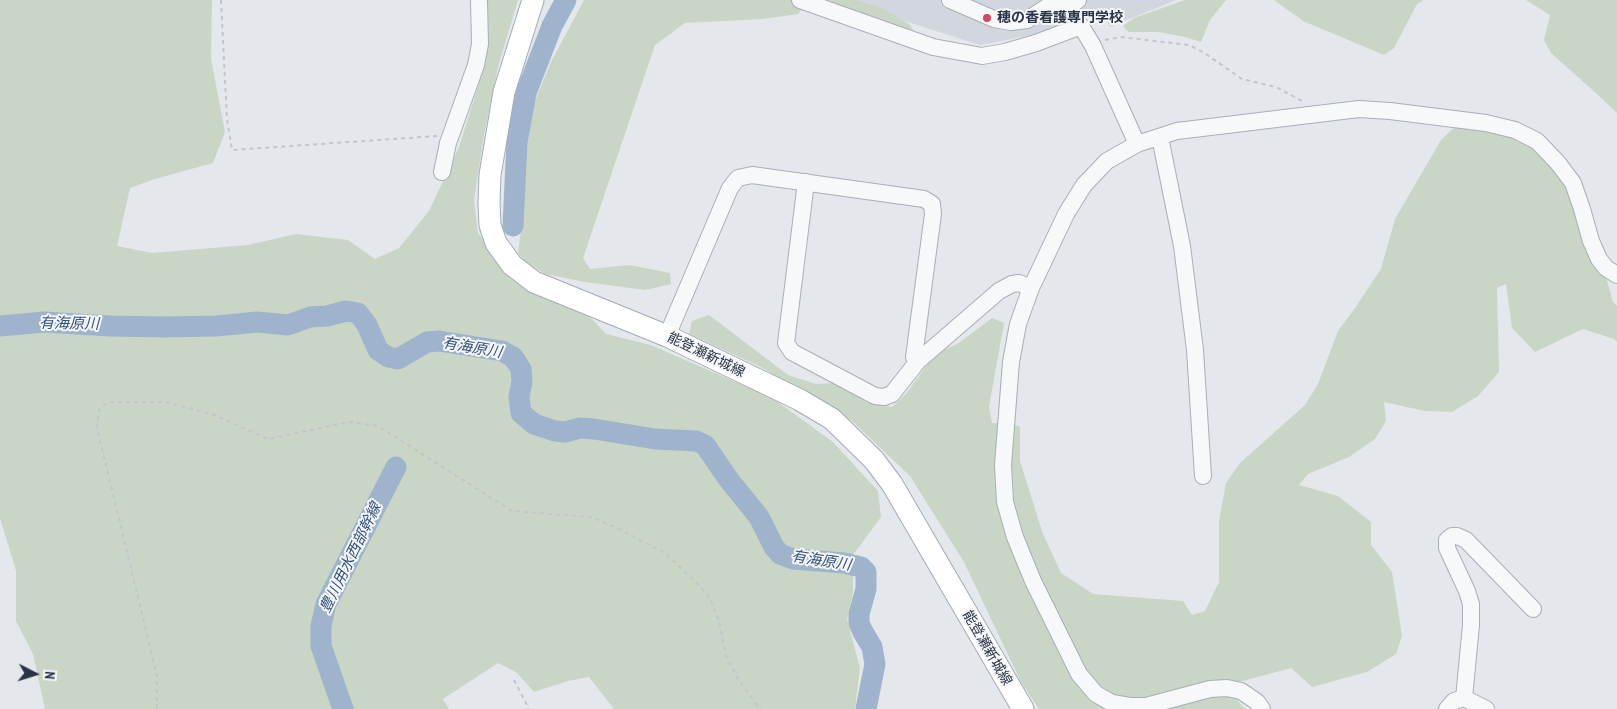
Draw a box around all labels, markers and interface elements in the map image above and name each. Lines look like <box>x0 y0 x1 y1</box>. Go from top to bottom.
place label: 穂の香看護専門学校 <box>997 10 1123 26</box>
marker: 穂の香看護専門学校 <box>981 12 993 24</box>
water label: 有海原川 <box>39 314 99 334</box>
street label: 能登瀬新城線 <box>665 329 747 381</box>
water label: 有海原川 <box>441 334 503 362</box>
water label: 豊川用水西部幹線 <box>317 500 385 616</box>
water label: 有海原川 <box>790 547 852 575</box>
street label: 能登瀬新城線 <box>959 607 1015 689</box>
north arrow <box>10 649 60 699</box>
text: N <box>41 671 59 680</box>

